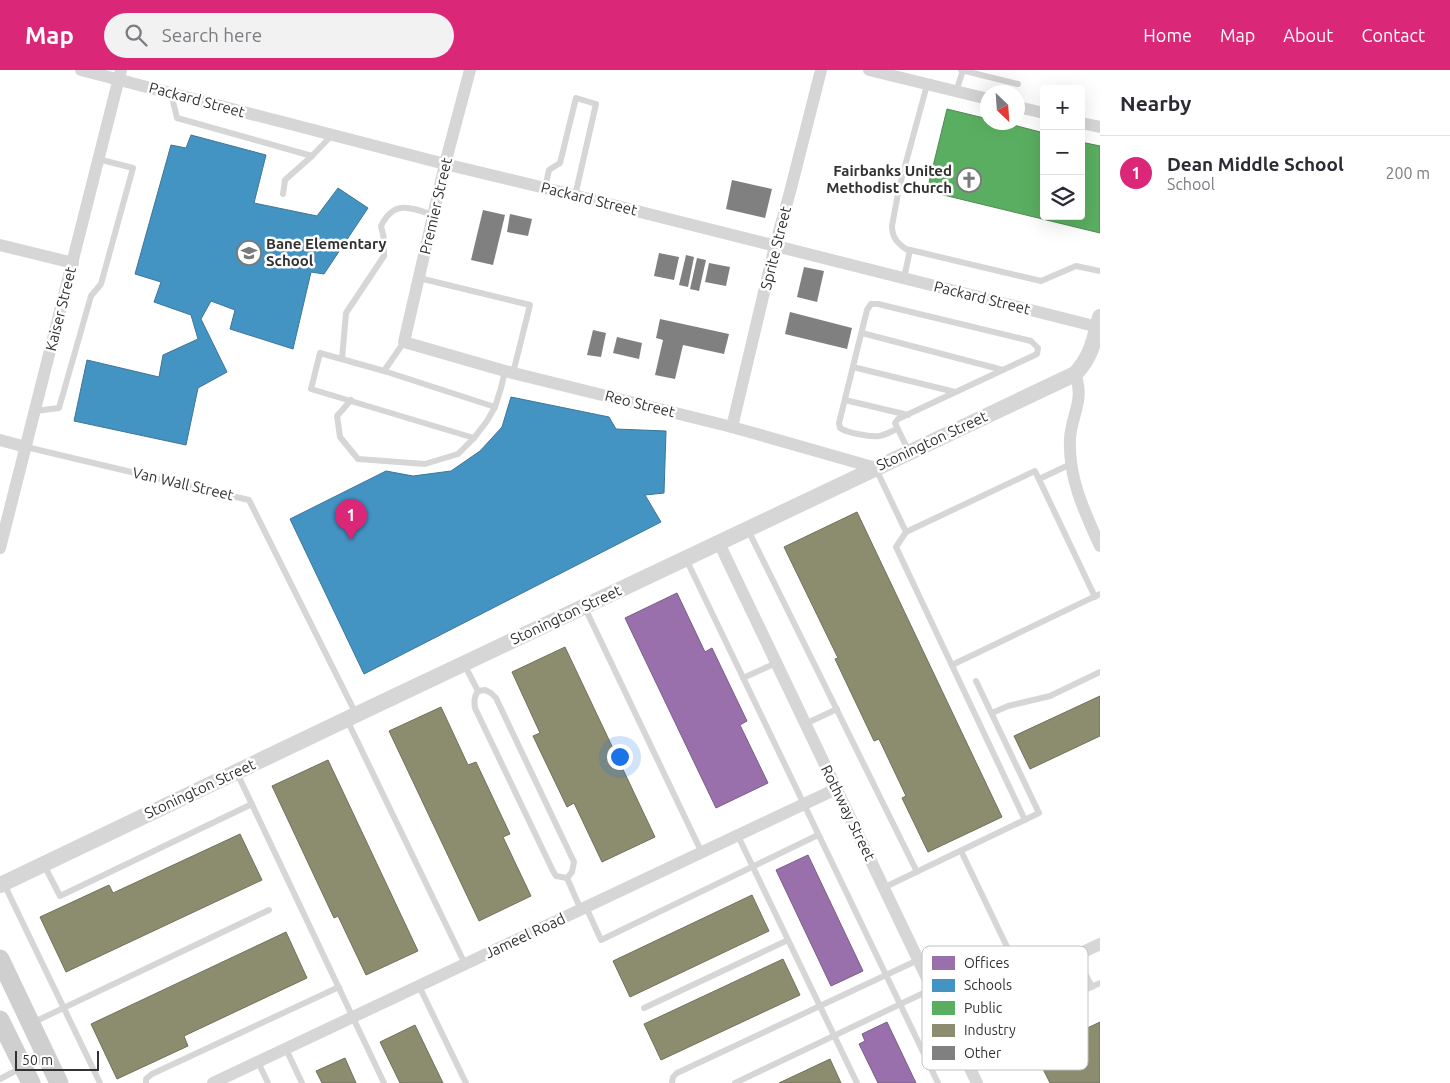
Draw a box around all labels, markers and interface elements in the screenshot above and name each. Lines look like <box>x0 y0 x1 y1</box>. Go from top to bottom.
search box <box>104 13 454 58</box>
icon: search <box>122 21 150 49</box>
text: Map <box>25 22 74 49</box>
text: Search here <box>162 24 262 46</box>
text: Home <box>1143 25 1192 45</box>
text: Map <box>1220 25 1255 45</box>
text: About <box>1283 25 1333 45</box>
text: Contact <box>1361 25 1425 45</box>
street label: Packard Street <box>147 79 247 121</box>
north arrow <box>980 85 1025 130</box>
map controls <box>1040 85 1085 220</box>
button: + <box>1040 85 1085 130</box>
text: Nearby <box>1120 91 1191 115</box>
button: − <box>1040 130 1085 175</box>
text: Dean Middle School <box>1167 153 1344 175</box>
street label: Premier Street <box>416 156 455 256</box>
place label: Fairbanks United Methodist Church <box>826 162 952 196</box>
text: 1 <box>1131 164 1141 182</box>
text: 200 m <box>1385 164 1430 182</box>
church icon: Fairbanks United Methodist Church <box>956 167 982 193</box>
button: layers <box>1040 175 1085 220</box>
text: School <box>1167 175 1215 193</box>
street label: Packard Street <box>539 178 639 219</box>
street label: Sprite Street <box>757 204 794 291</box>
place label: Bane Elementary School <box>266 235 386 269</box>
school or university icon: Bane Elementary School <box>236 240 262 266</box>
street label: Kaiser Street <box>42 265 79 353</box>
street label: Packard Street <box>932 277 1032 318</box>
street label: Reo Street <box>603 387 677 420</box>
street label: Stonington Street <box>874 407 990 474</box>
street label: Van Wall Street <box>131 464 236 503</box>
pin: 1 <box>335 499 367 540</box>
street label: Stonington Street <box>508 581 624 648</box>
your location <box>607 744 633 770</box>
street label: Stonington Street <box>142 755 258 822</box>
street label: Rothway Street <box>818 762 879 864</box>
street label: Jameel Road <box>482 910 568 962</box>
legend <box>922 946 1088 1070</box>
text: Offices <box>964 955 1009 971</box>
text: Schools <box>964 977 1012 993</box>
text: Public <box>964 1000 1003 1016</box>
text: Industry <box>964 1022 1016 1038</box>
text: Other <box>964 1045 1002 1061</box>
scale bar <box>15 1048 99 1071</box>
text: 50 m <box>22 1052 53 1068</box>

